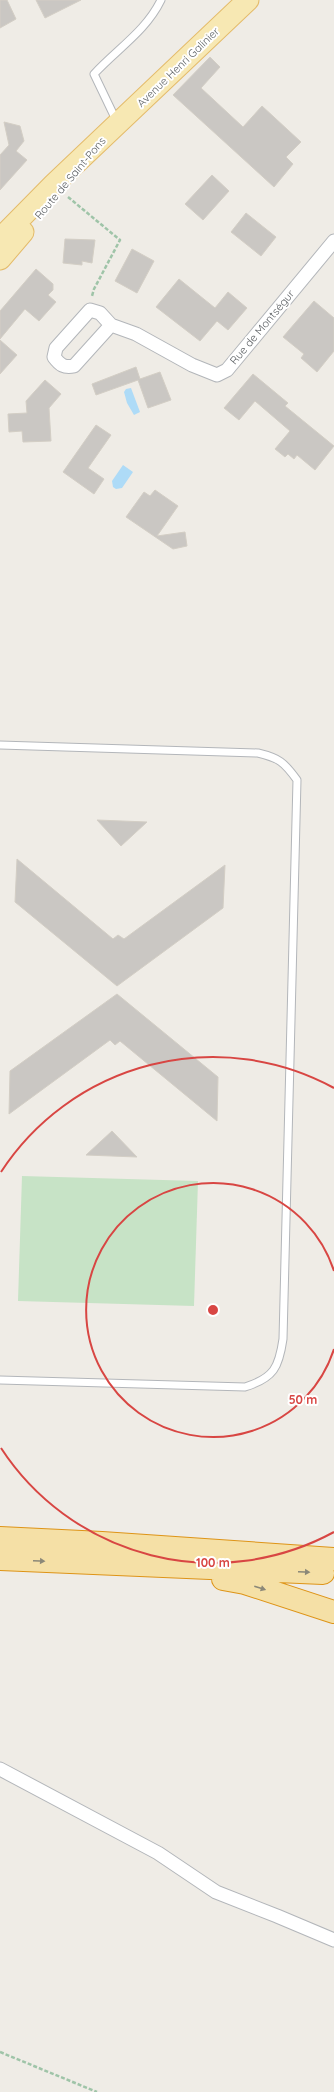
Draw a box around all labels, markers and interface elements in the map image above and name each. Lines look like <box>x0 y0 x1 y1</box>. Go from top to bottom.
street label: Avenue Henri Galinier <box>134 23 223 110</box>
street label: Route de Saint-Pons <box>31 134 109 222</box>
street label: Rue de Montségur <box>227 286 298 367</box>
centre of rings <box>206 1303 220 1317</box>
text: 50 m <box>289 1392 317 1407</box>
text: 100 m <box>196 1555 230 1570</box>
one-way arrow <box>33 1558 46 1564</box>
one-way arrow <box>298 1569 311 1575</box>
one-way arrow <box>254 1585 266 1591</box>

